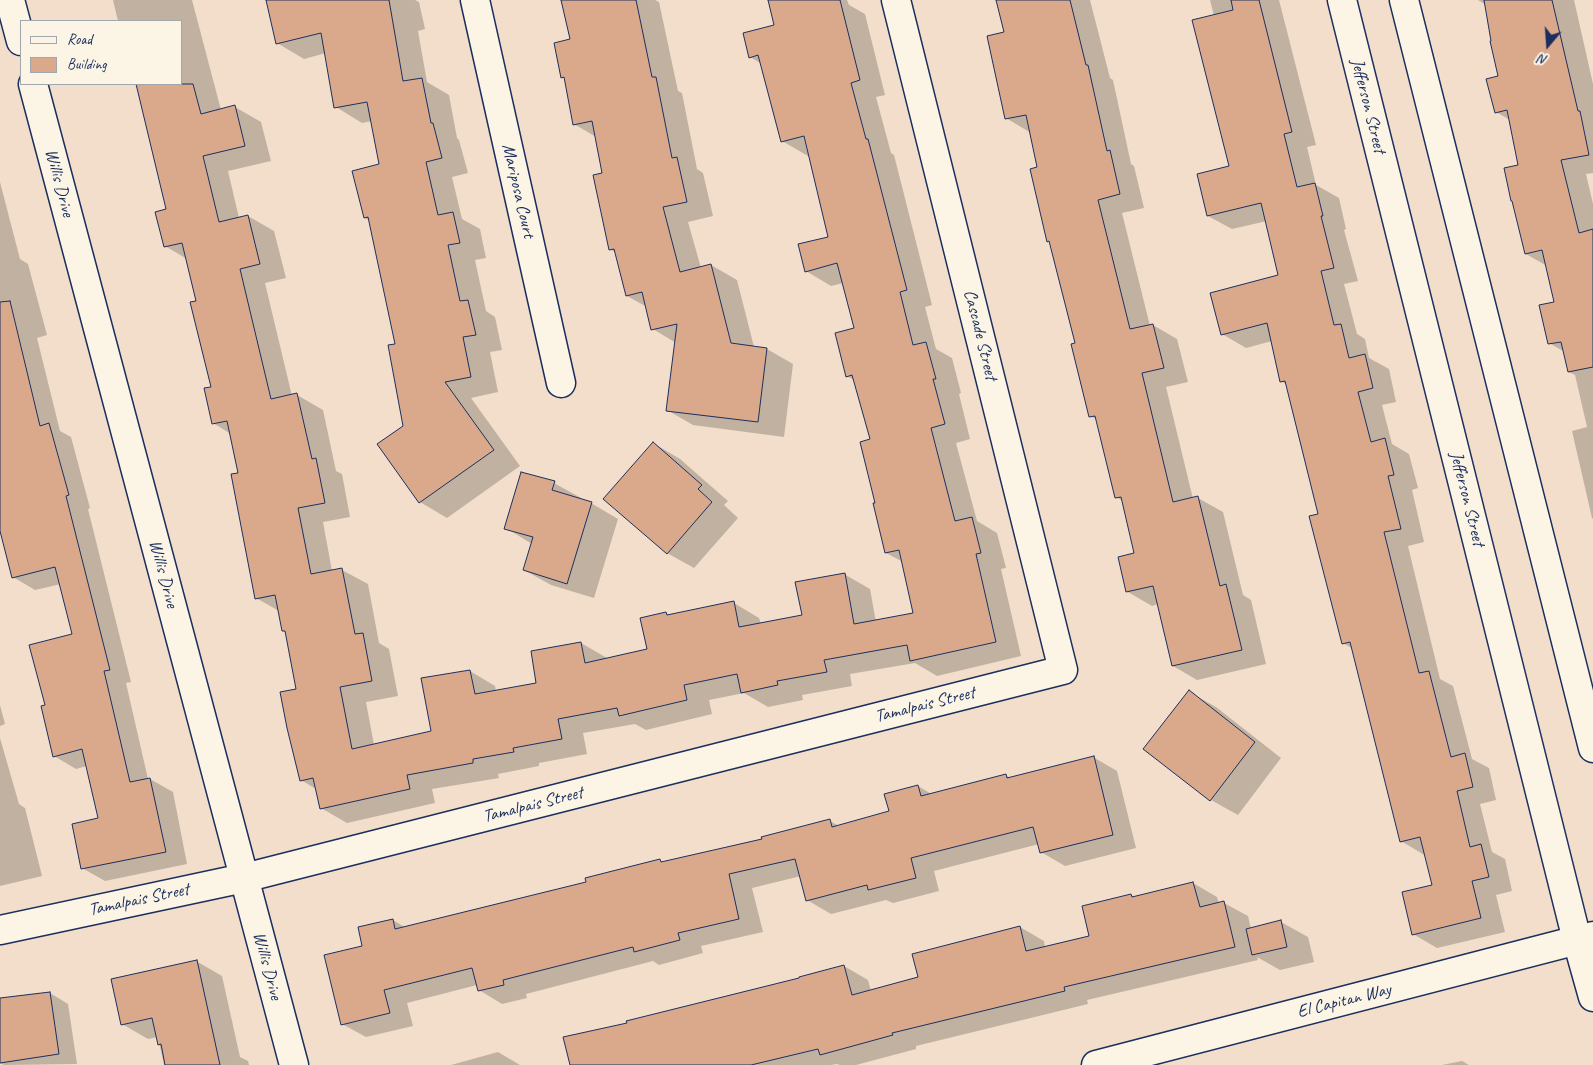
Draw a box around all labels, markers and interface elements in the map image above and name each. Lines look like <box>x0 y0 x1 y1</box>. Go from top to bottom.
legend <box>20 20 182 85</box>
north arrow <box>1523 20 1573 70</box>
text: Road <box>67 30 92 49</box>
text: N <box>1536 50 1550 69</box>
text: Building <box>67 55 106 74</box>
street label: Jefferson Street <box>1346 56 1390 156</box>
street label: Mariposa Court <box>497 142 539 240</box>
street label: Willis Drive <box>40 147 78 219</box>
street label: Cascade Street <box>958 288 1002 382</box>
street label: Jefferson Street <box>1445 449 1489 549</box>
street label: Willis Drive <box>144 538 182 610</box>
street label: Tamalpais Street <box>873 682 977 728</box>
street label: Tamalpais Street <box>481 782 585 828</box>
street label: Tamalpais Street <box>87 879 191 921</box>
street label: Willis Drive <box>248 930 286 1002</box>
street label: El Capitan Way <box>1295 979 1393 1023</box>

